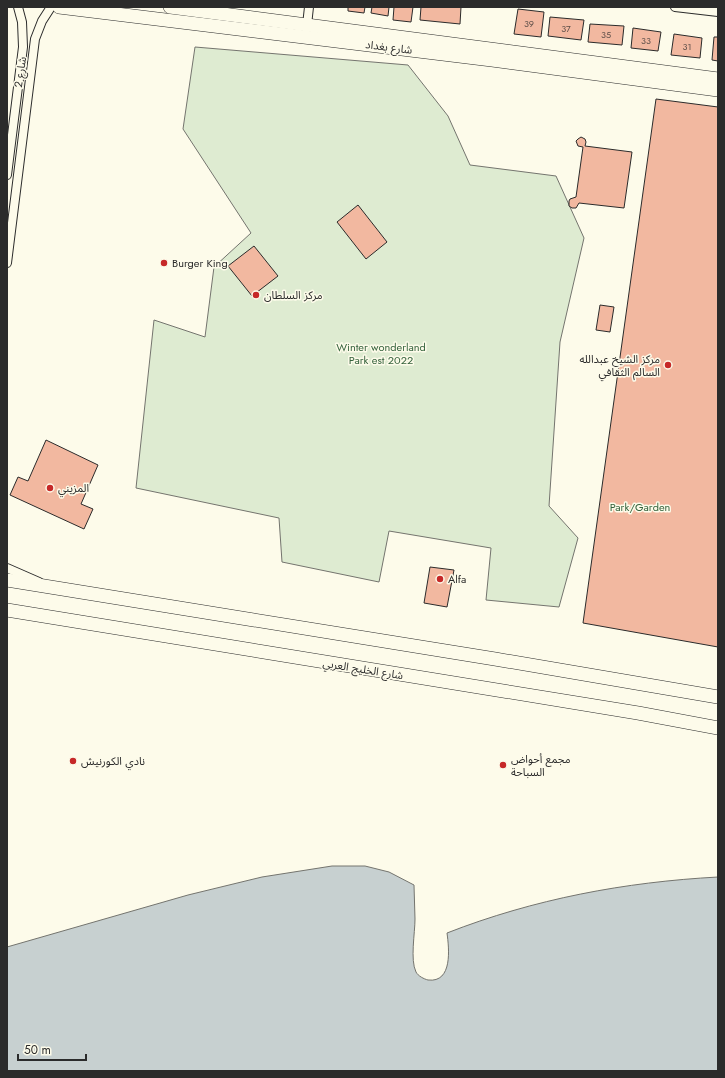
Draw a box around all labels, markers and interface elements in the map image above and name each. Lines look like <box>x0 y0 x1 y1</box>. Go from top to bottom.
house number: 39 <box>524 17 534 30</box>
house number: 37 <box>561 22 571 35</box>
house number: 35 <box>601 28 611 41</box>
house number: 33 <box>641 34 651 47</box>
street label: شارع بغداد <box>365 36 414 58</box>
house number: 31 <box>683 40 691 53</box>
street label: شارع 2 <box>10 55 30 88</box>
place label: Burger King <box>172 255 228 271</box>
marker: Burger King <box>159 258 169 268</box>
place label: مركز السلطان <box>264 287 323 303</box>
marker: مركز السلطان <box>251 290 261 300</box>
park label: Winter wonderland Park est 2022 <box>336 339 426 368</box>
place label: مركز الشيخ عبدالله السالم الثقافي <box>579 351 660 382</box>
marker: مركز الشيخ عبدالله السالم الثقافي <box>663 360 673 370</box>
place label: المزيني <box>58 480 89 498</box>
marker: المزيني <box>45 483 55 493</box>
park label: Park/Garden <box>610 499 670 515</box>
place label: Alfa <box>448 571 466 587</box>
marker: Alfa <box>435 574 445 584</box>
street label: شارع الخليج العربي <box>321 655 405 685</box>
place label: مجمع أحواض السباحة <box>511 751 571 780</box>
place label: نادي الكورنيش <box>81 753 145 771</box>
marker: نادي الكورنيش <box>68 756 78 766</box>
marker: مجمع أحواض السباحة <box>498 760 508 770</box>
scale bar <box>18 1036 86 1062</box>
text: 50 m <box>24 1041 51 1059</box>

